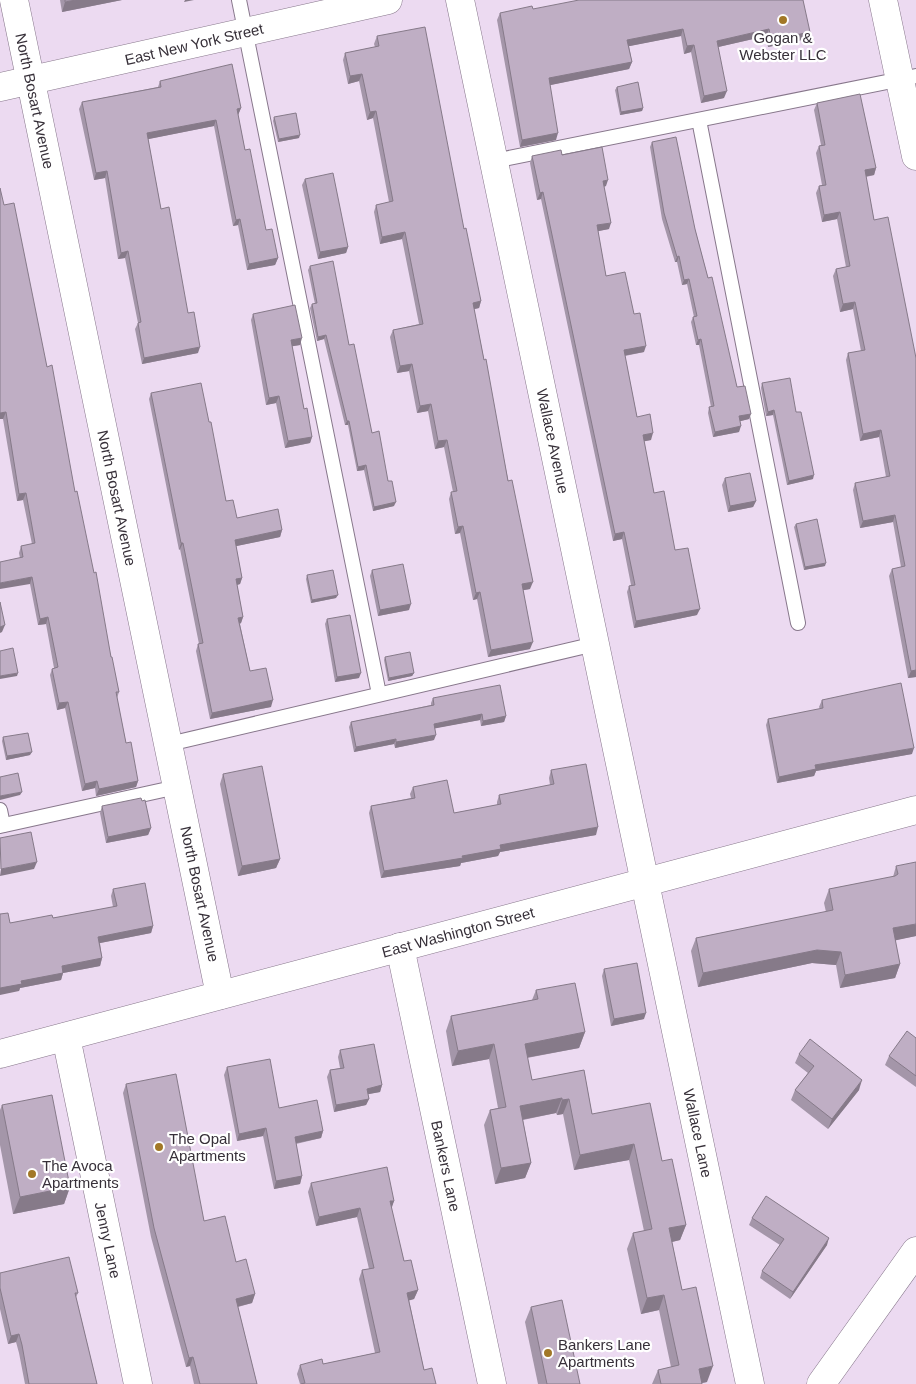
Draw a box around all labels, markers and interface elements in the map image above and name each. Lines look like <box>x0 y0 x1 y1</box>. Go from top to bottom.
marker: Gogan & Webster LLC <box>777 14 789 26</box>
street label: East New York Street <box>123 20 266 68</box>
place label: Gogan & Webster LLC <box>739 29 827 63</box>
street label: North Bosart Avenue <box>12 32 58 170</box>
street label: Wallace Avenue <box>534 387 572 495</box>
street label: North Bosart Avenue <box>94 429 140 567</box>
street label: North Bosart Avenue <box>177 825 223 963</box>
street label: East Washington Street <box>380 903 537 961</box>
street label: Wallace Lane <box>680 1087 716 1179</box>
street label: Bankers Lane <box>428 1119 464 1213</box>
place label: The Opal Apartments <box>169 1130 246 1164</box>
marker: The Opal Apartments <box>153 1141 165 1153</box>
place label: The Avoca Apartments <box>42 1157 119 1191</box>
marker: The Avoca Apartments <box>26 1168 38 1180</box>
street label: Jenny Lane <box>92 1200 124 1280</box>
place label: Bankers Lane Apartments <box>558 1336 651 1370</box>
marker: Bankers Lane Apartments <box>542 1347 554 1359</box>

